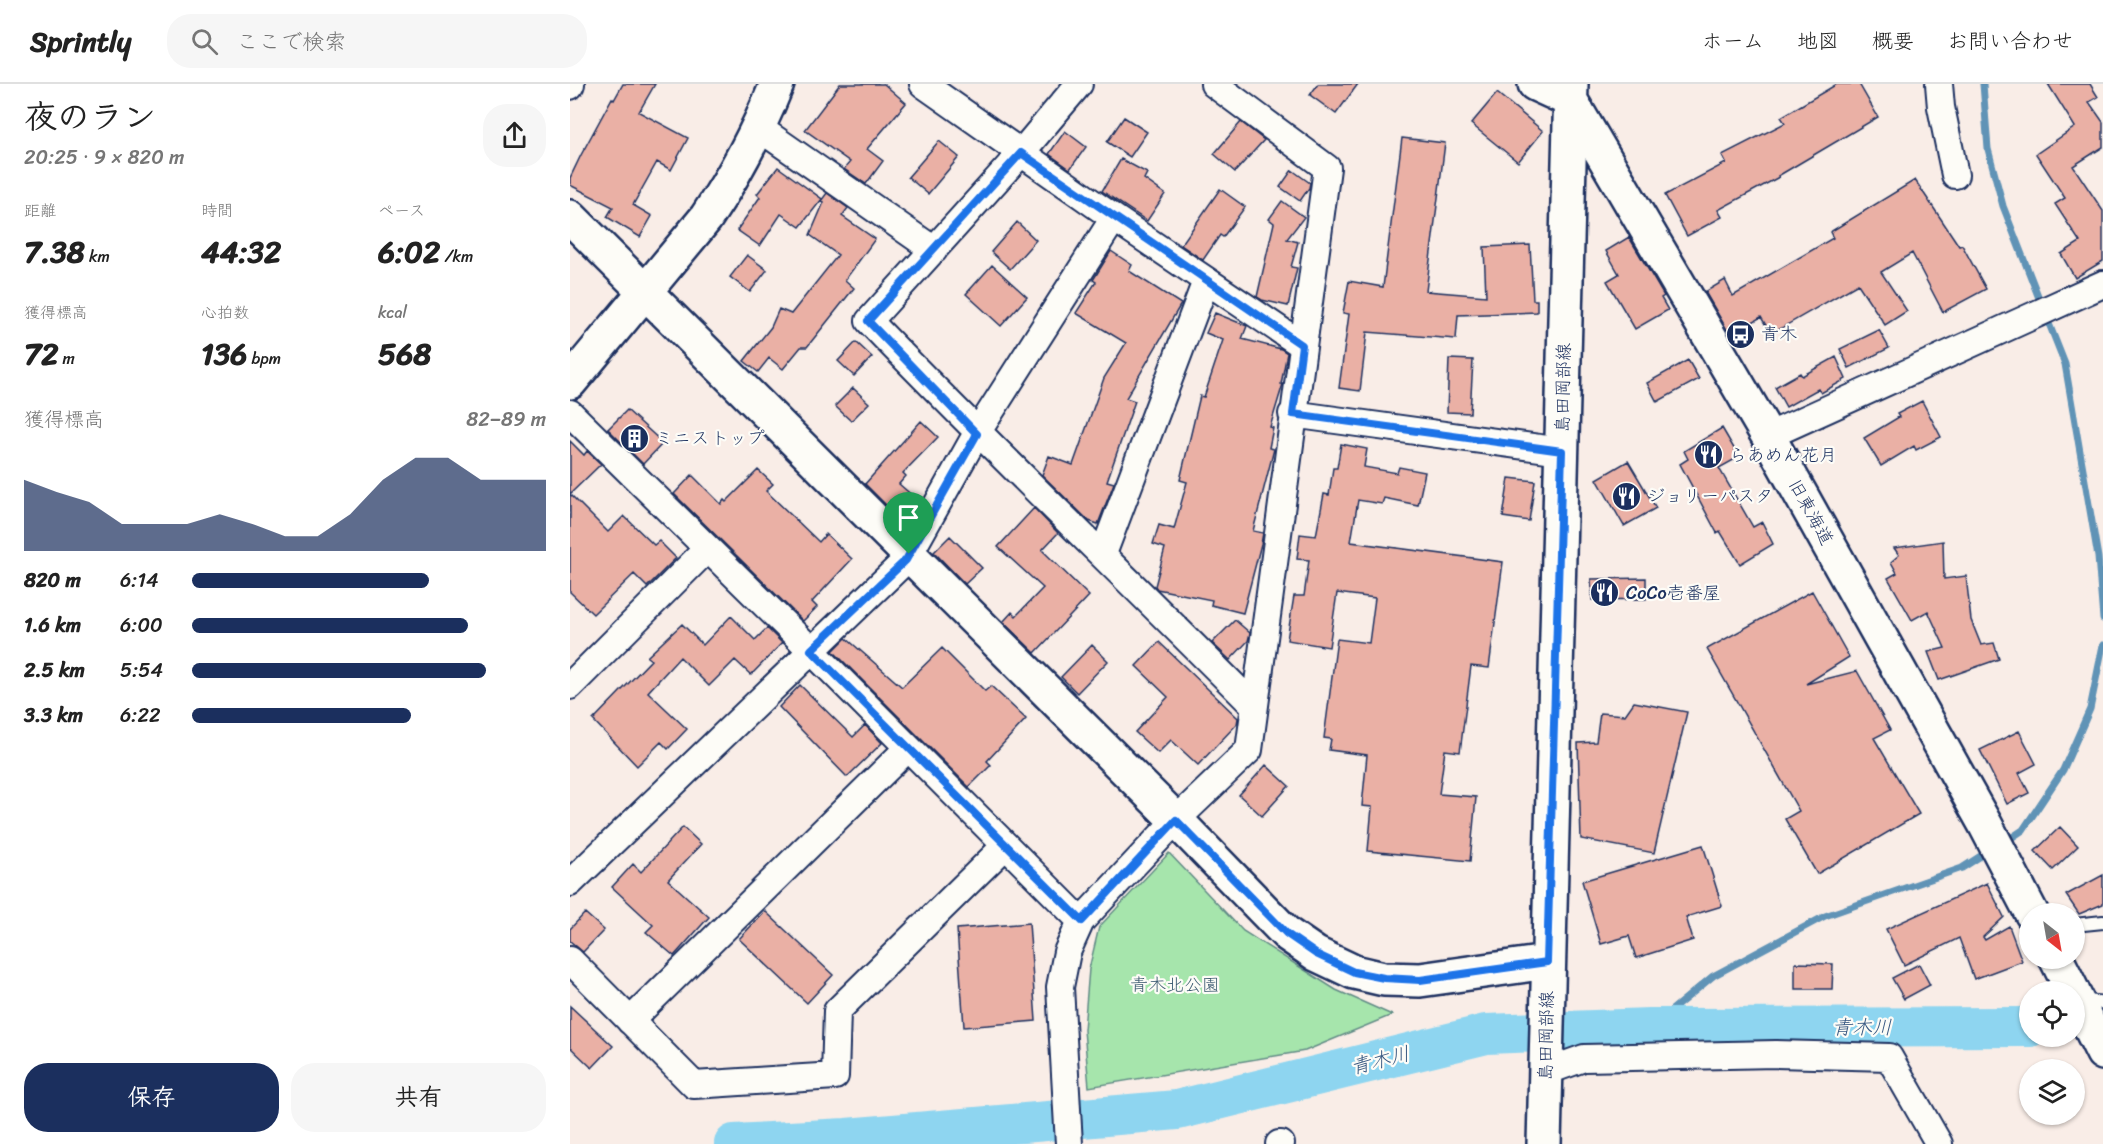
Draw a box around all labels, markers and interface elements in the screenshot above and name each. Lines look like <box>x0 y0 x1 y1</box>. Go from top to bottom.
search box <box>167 14 587 68</box>
text: Sprintly <box>30 17 131 66</box>
text: ここで検索 <box>236 22 346 61</box>
text: ホーム <box>1702 22 1764 60</box>
text: 地図 <box>1797 22 1839 60</box>
text: 概要 <box>1872 22 1914 60</box>
text: お問い合わせ <box>1947 22 2073 60</box>
icon: search <box>188 25 221 58</box>
text: 夜のラン <box>24 88 156 146</box>
button: share <box>483 104 546 167</box>
text: 20:25 · 9 × 820 m <box>24 140 184 175</box>
text: 距離 <box>24 196 56 225</box>
text: 時間 <box>201 196 233 225</box>
text: ペース <box>378 196 425 225</box>
text: 7.38 <box>24 225 85 279</box>
text: 44:32 <box>201 225 281 279</box>
text: 6:02 <box>378 225 440 279</box>
text: km <box>85 242 110 271</box>
text: /km <box>440 242 473 271</box>
text: 獲得標高 <box>24 298 88 327</box>
text: 心拍数 <box>201 298 249 327</box>
text: kcal <box>378 298 407 327</box>
bus stop icon: 青木 <box>1724 318 1756 350</box>
place label: 青木 <box>1761 318 1797 350</box>
text: 72 <box>24 327 58 381</box>
text: 136 <box>201 327 247 381</box>
text: 568 <box>378 327 431 381</box>
street label: 島田岡部線 <box>1546 343 1580 433</box>
text: m <box>58 344 75 373</box>
text: bpm <box>247 344 281 373</box>
text: 獲得標高 <box>24 402 104 437</box>
text: 82–89 m <box>466 402 546 437</box>
building icon: ミニストップ <box>618 422 650 454</box>
place label: ミニストップ <box>655 422 765 454</box>
restaurant icon: らあめん花月 <box>1692 439 1724 471</box>
place label: らあめん花月 <box>1729 439 1837 471</box>
street label: 旧東海道 <box>1780 473 1842 551</box>
restaurant icon: ジョリーパスタ <box>1610 480 1642 512</box>
place label: ジョリーパスタ <box>1647 480 1773 512</box>
pin <box>883 492 934 554</box>
icon: arrive <box>892 501 925 534</box>
text: 820 m <box>24 563 81 598</box>
text: 6:14 <box>120 563 158 598</box>
restaurant icon: CoCo壱番屋 <box>1589 577 1621 609</box>
place label: CoCo壱番屋 <box>1626 577 1721 609</box>
text: 1.6 km <box>24 608 81 643</box>
text: 6:00 <box>120 608 163 643</box>
text: 2.5 km <box>24 653 85 688</box>
text: 5:54 <box>120 653 163 688</box>
text: 3.3 km <box>24 698 83 733</box>
text: 6:22 <box>120 698 160 733</box>
north arrow <box>2019 903 2085 969</box>
map controls <box>2019 903 2085 1125</box>
park label: 青木北公園 <box>1130 969 1220 1001</box>
button: locate <box>2019 981 2085 1047</box>
street label: 島田岡部線 <box>1529 991 1563 1081</box>
water label: 青木川 <box>1832 1010 1892 1045</box>
water label: 青木川 <box>1347 1036 1413 1085</box>
button: layers <box>2019 1059 2085 1125</box>
button: 保存 <box>24 1063 279 1132</box>
button: 共有 <box>291 1063 546 1132</box>

